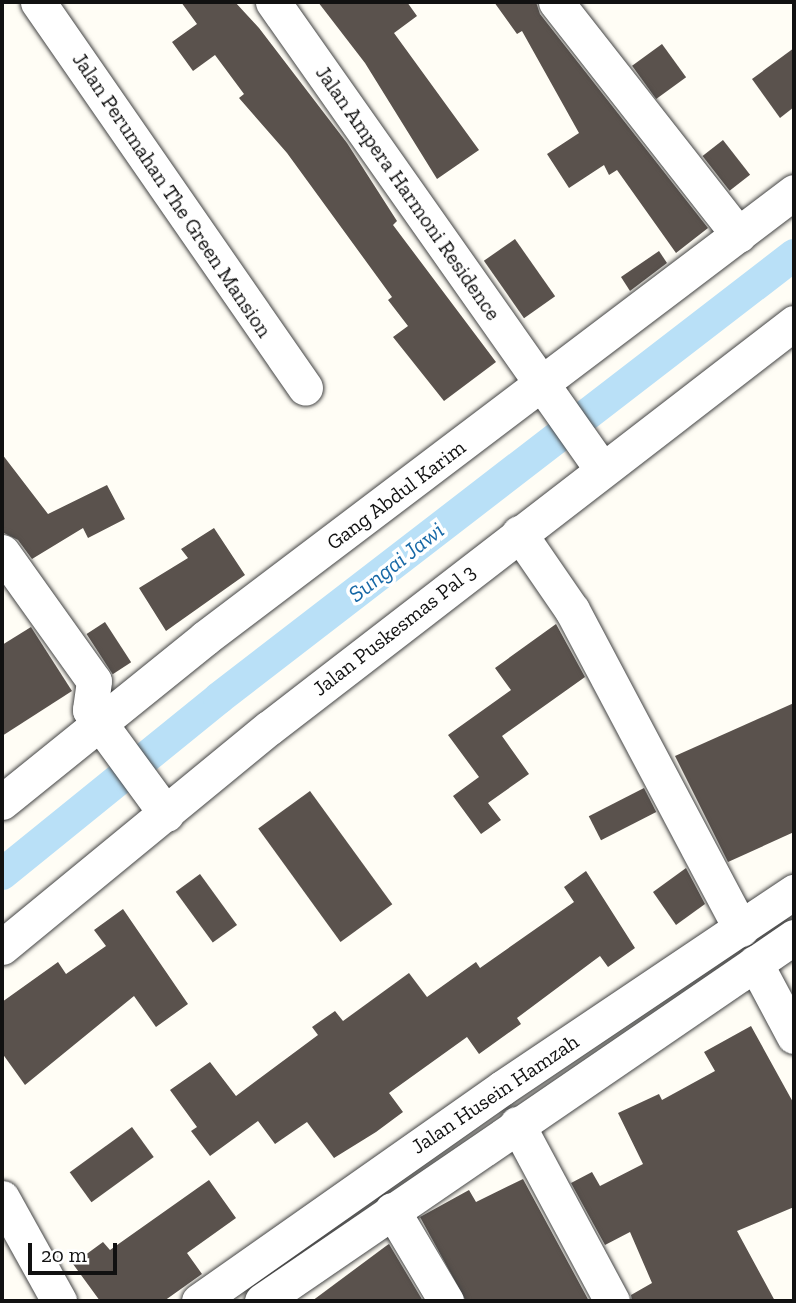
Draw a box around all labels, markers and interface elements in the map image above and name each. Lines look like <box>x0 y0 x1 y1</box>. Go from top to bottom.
street label: Jalan Perumahan The Green Mansion <box>67 48 277 342</box>
street label: Jalan Ampera Harmoni Residence <box>310 61 506 325</box>
street label: Gang Abdul Karim <box>321 434 471 556</box>
water label: Sungai Jawi <box>343 516 449 608</box>
street label: Jalan Puskesmas Pal 3 <box>308 559 480 701</box>
street label: Jalan Husein Hamzah <box>407 1029 583 1159</box>
scale bar <box>32 1230 121 1274</box>
text: 20 m <box>41 1242 87 1267</box>

